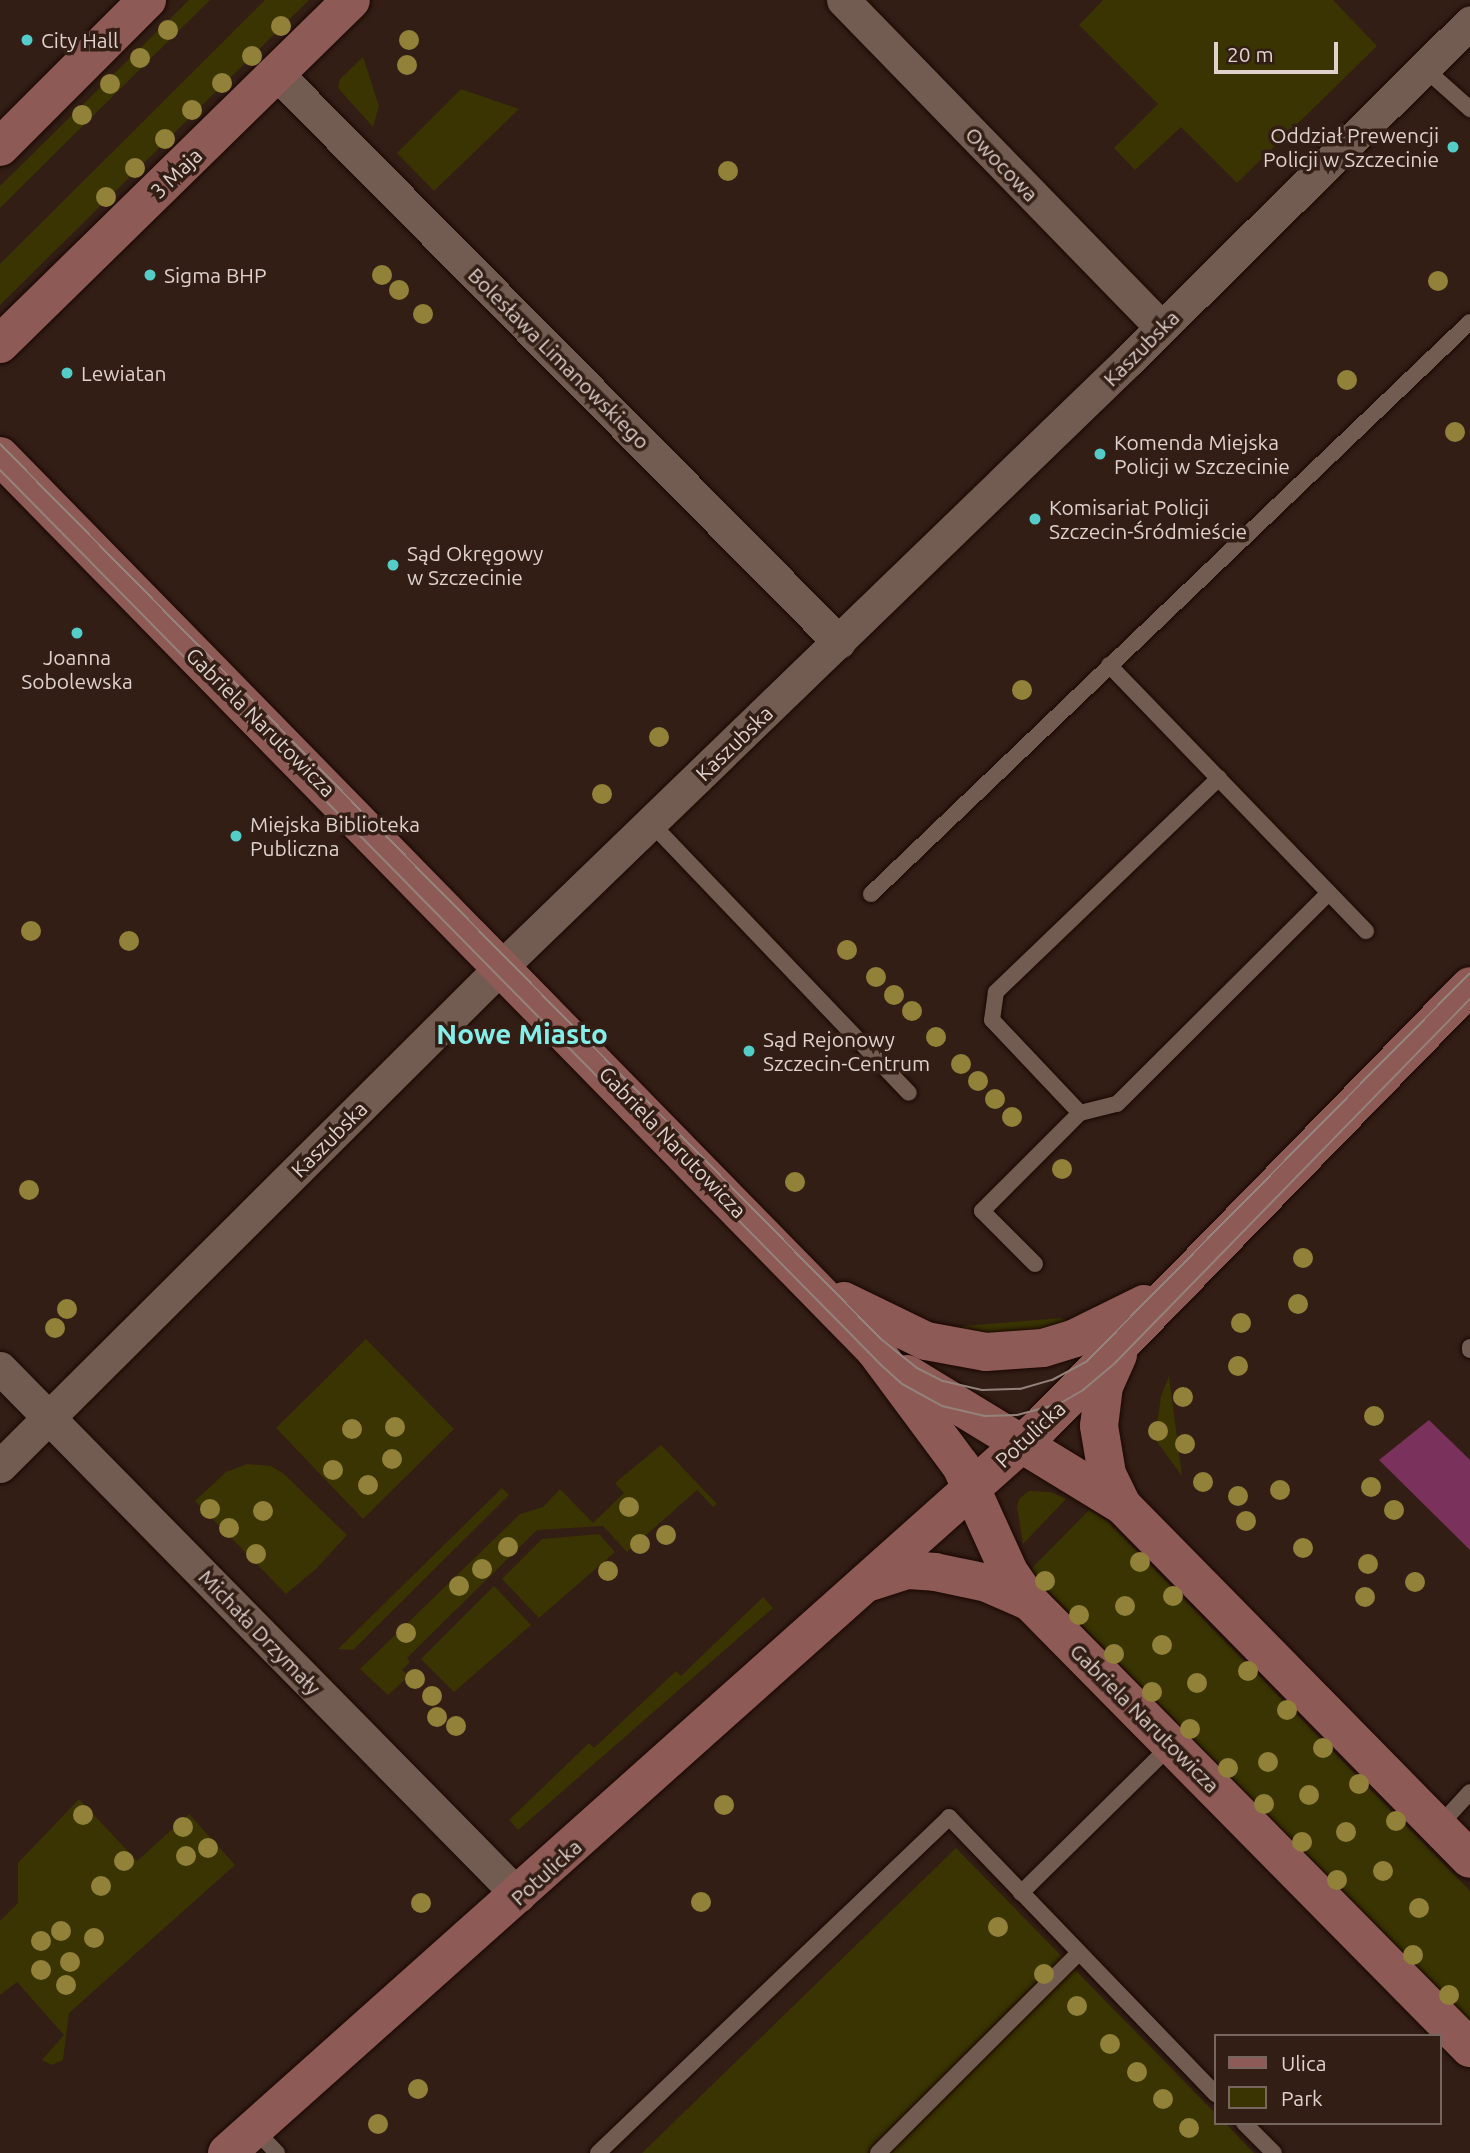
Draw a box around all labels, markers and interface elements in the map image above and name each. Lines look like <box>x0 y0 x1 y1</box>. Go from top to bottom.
place label: City Hall <box>41 27 119 53</box>
scale bar <box>1218 28 1342 72</box>
marker: City Hall <box>19 32 35 48</box>
text: 20 m <box>1227 42 1274 66</box>
street label: Owocowa <box>960 121 1044 207</box>
place label: Oddział Prewencji Policji w Szczecinie <box>1263 122 1439 172</box>
marker: Oddział Prewencji Policji w Szczecinie <box>1445 139 1461 155</box>
street label: 3 Maja <box>145 143 207 203</box>
place label: Sigma BHP <box>164 262 266 288</box>
street label: Bolesława Limanowskiego <box>463 262 655 454</box>
marker: Sigma BHP <box>142 267 158 283</box>
street label: Kaszubska <box>1098 305 1184 391</box>
place label: Lewiatan <box>81 360 166 386</box>
marker: Lewiatan <box>59 365 75 381</box>
place label: Komenda Miejska Policji w Szczecinie <box>1114 429 1290 479</box>
marker: Komenda Miejska Policji w Szczecinie <box>1092 446 1108 462</box>
place label: Komisariat Policji Szczecin-Śródmieście <box>1049 494 1247 544</box>
marker: Komisariat Policji Szczecin-Śródmieście <box>1027 511 1043 527</box>
place label: Sąd Okręgowy w Szczecinie <box>407 540 543 590</box>
marker: Sąd Okręgowy w Szczecinie <box>385 557 401 573</box>
marker: Joanna Sobolewska <box>69 625 85 641</box>
street label: Gabriela Narutowicza <box>181 642 341 802</box>
place label: Joanna Sobolewska <box>21 644 133 694</box>
street label: Kaszubska <box>690 700 778 786</box>
place label: Miejska Biblioteka Publiczna <box>250 811 420 861</box>
marker: Miejska Biblioteka Publiczna <box>228 828 244 844</box>
district label: Nowe Miasto <box>436 1017 608 1051</box>
place label: Sąd Rejonowy Szczecin-Centrum <box>763 1026 930 1076</box>
marker: Sąd Rejonowy Szczecin-Centrum <box>741 1043 757 1059</box>
street label: Gabriela Narutowicza <box>594 1061 752 1223</box>
street label: Kaszubska <box>286 1096 372 1182</box>
street label: Potulicka <box>990 1395 1070 1473</box>
street label: Michała Drzymały <box>194 1564 326 1700</box>
street label: Gabriela Narutowicza <box>1065 1638 1225 1798</box>
street label: Potulicka <box>505 1834 587 1910</box>
legend <box>1214 2034 1442 2125</box>
text: Ulica <box>1281 2051 1326 2075</box>
text: Park <box>1281 2086 1323 2110</box>

